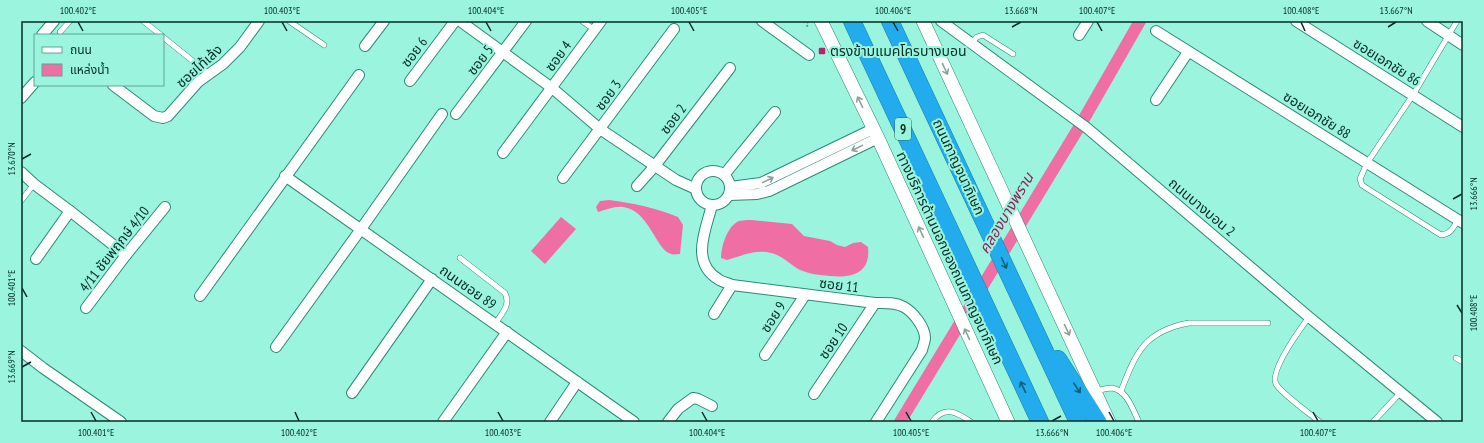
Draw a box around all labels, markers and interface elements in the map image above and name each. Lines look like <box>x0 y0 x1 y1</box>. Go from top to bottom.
text: 100.402°E <box>60 4 96 17</box>
text: 100.403°E <box>264 4 300 17</box>
text: 100.404°E <box>468 4 504 17</box>
text: 100.405°E <box>671 4 707 17</box>
text: 100.406°E <box>875 4 911 17</box>
text: 13.668°N <box>1004 4 1038 17</box>
text: 100.407°E <box>1079 4 1115 17</box>
text: 100.408°E <box>1283 4 1319 17</box>
text: 13.667°N <box>1379 4 1413 17</box>
street label: ซอย 6 <box>397 33 431 71</box>
legend <box>34 34 164 86</box>
street label: ซอยเอกชัย 86 <box>1350 34 1424 90</box>
street label: ซอย 4 <box>541 37 576 75</box>
street label: ซอยไท้เล้ง <box>172 40 226 92</box>
street label: ซอย 5 <box>463 41 497 79</box>
text: ถนน <box>70 42 92 57</box>
place label: ตรงข้ามแมคโครบางบอน <box>830 42 967 60</box>
marker: ตรงข้ามแมคโครบางบอน <box>817 46 827 56</box>
text: แหล่งน้ำ <box>70 61 109 77</box>
one-way arrow <box>942 63 949 75</box>
street label: ซอย 3 <box>591 76 625 114</box>
street label: ซอยเอกชัย 88 <box>1280 87 1354 143</box>
one-way arrow <box>856 96 863 108</box>
street label: ซอย 2 <box>656 100 690 138</box>
street label: ถนนกาญจนาภิเษก <box>929 116 989 218</box>
road number: 9 <box>895 118 911 140</box>
text: 13.670°N <box>5 142 18 176</box>
one-way arrow <box>851 145 863 152</box>
street label: ทางบริการด้านนอกของถนนกาญจนาภิเษก <box>893 149 1007 367</box>
water label: คลองบางพราน <box>975 169 1038 257</box>
street label: ถนนบางบอน 2 <box>1165 174 1239 240</box>
one-way arrow <box>762 176 774 183</box>
text: 13.666°N <box>1467 177 1480 211</box>
street label: 4/11 ชัยพฤกษ์ 4/10 <box>75 203 153 295</box>
one-way arrow <box>916 227 924 239</box>
one-way arrow <box>1001 257 1008 269</box>
street label: ถนนซอย 89 <box>436 261 500 313</box>
text: 100.401°E <box>5 270 18 306</box>
street label: ซอย 11 <box>818 274 860 296</box>
text: 100.408°E <box>1467 295 1480 331</box>
street label: ซอย 9 <box>756 298 790 336</box>
street label: ซอย 10 <box>814 320 852 362</box>
one-way arrow <box>1064 323 1071 335</box>
one-way arrow <box>963 328 970 340</box>
text: 13.669°N <box>5 350 18 384</box>
one-way arrow <box>1019 381 1026 393</box>
one-way arrow <box>1074 382 1082 394</box>
text: 100.401°E <box>78 426 114 439</box>
text: 100.402°E <box>281 426 317 439</box>
text: 100.403°E <box>485 426 521 439</box>
text: 100.404°E <box>689 426 725 439</box>
text: 100.405°E <box>893 426 929 439</box>
text: 13.666°N <box>1035 426 1069 439</box>
text: 100.406°E <box>1096 426 1132 439</box>
text: 100.407°E <box>1300 426 1336 439</box>

